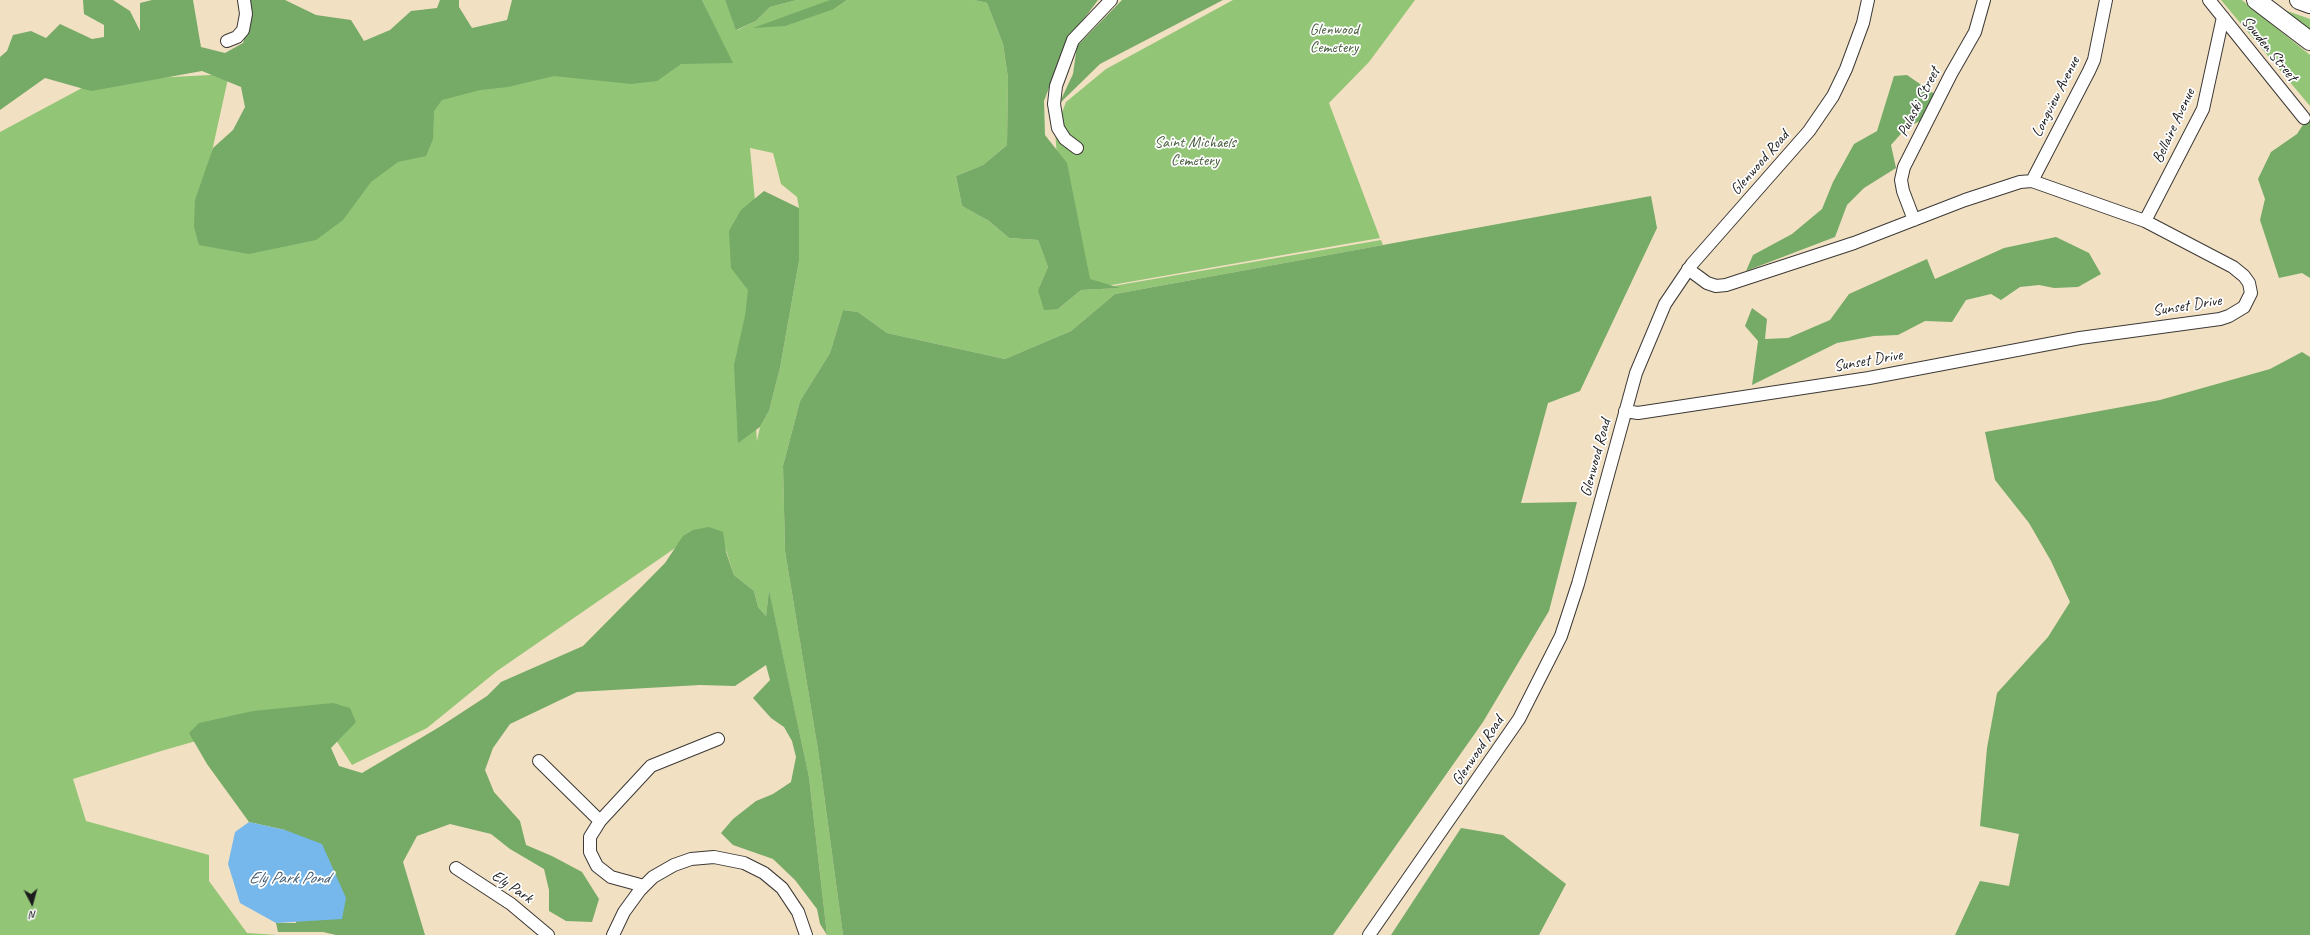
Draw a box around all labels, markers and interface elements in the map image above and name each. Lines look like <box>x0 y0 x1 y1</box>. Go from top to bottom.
street label: Sowden Street <box>2237 12 2301 86</box>
park label: Glenwood Cemetery <box>1310 20 1358 58</box>
street label: Longview Avenue <box>2028 54 2084 140</box>
street label: Pulaski Street <box>1893 64 1945 140</box>
street label: Bellaire Avenue <box>2148 86 2200 166</box>
street label: Glenwood Road <box>1727 127 1793 199</box>
park label: Saint Michaels Cemetery <box>1154 133 1236 171</box>
street label: Sunset Drive <box>2151 291 2223 321</box>
street label: Sunset Drive <box>1832 346 1904 376</box>
street label: Glenwood Road <box>1576 417 1616 499</box>
street label: Glenwood Road <box>1448 713 1508 789</box>
street label: Ely Park <box>488 866 536 908</box>
water label: Ely Park Pond <box>249 869 329 889</box>
north arrow <box>12 883 52 923</box>
text: N <box>29 908 37 922</box>

